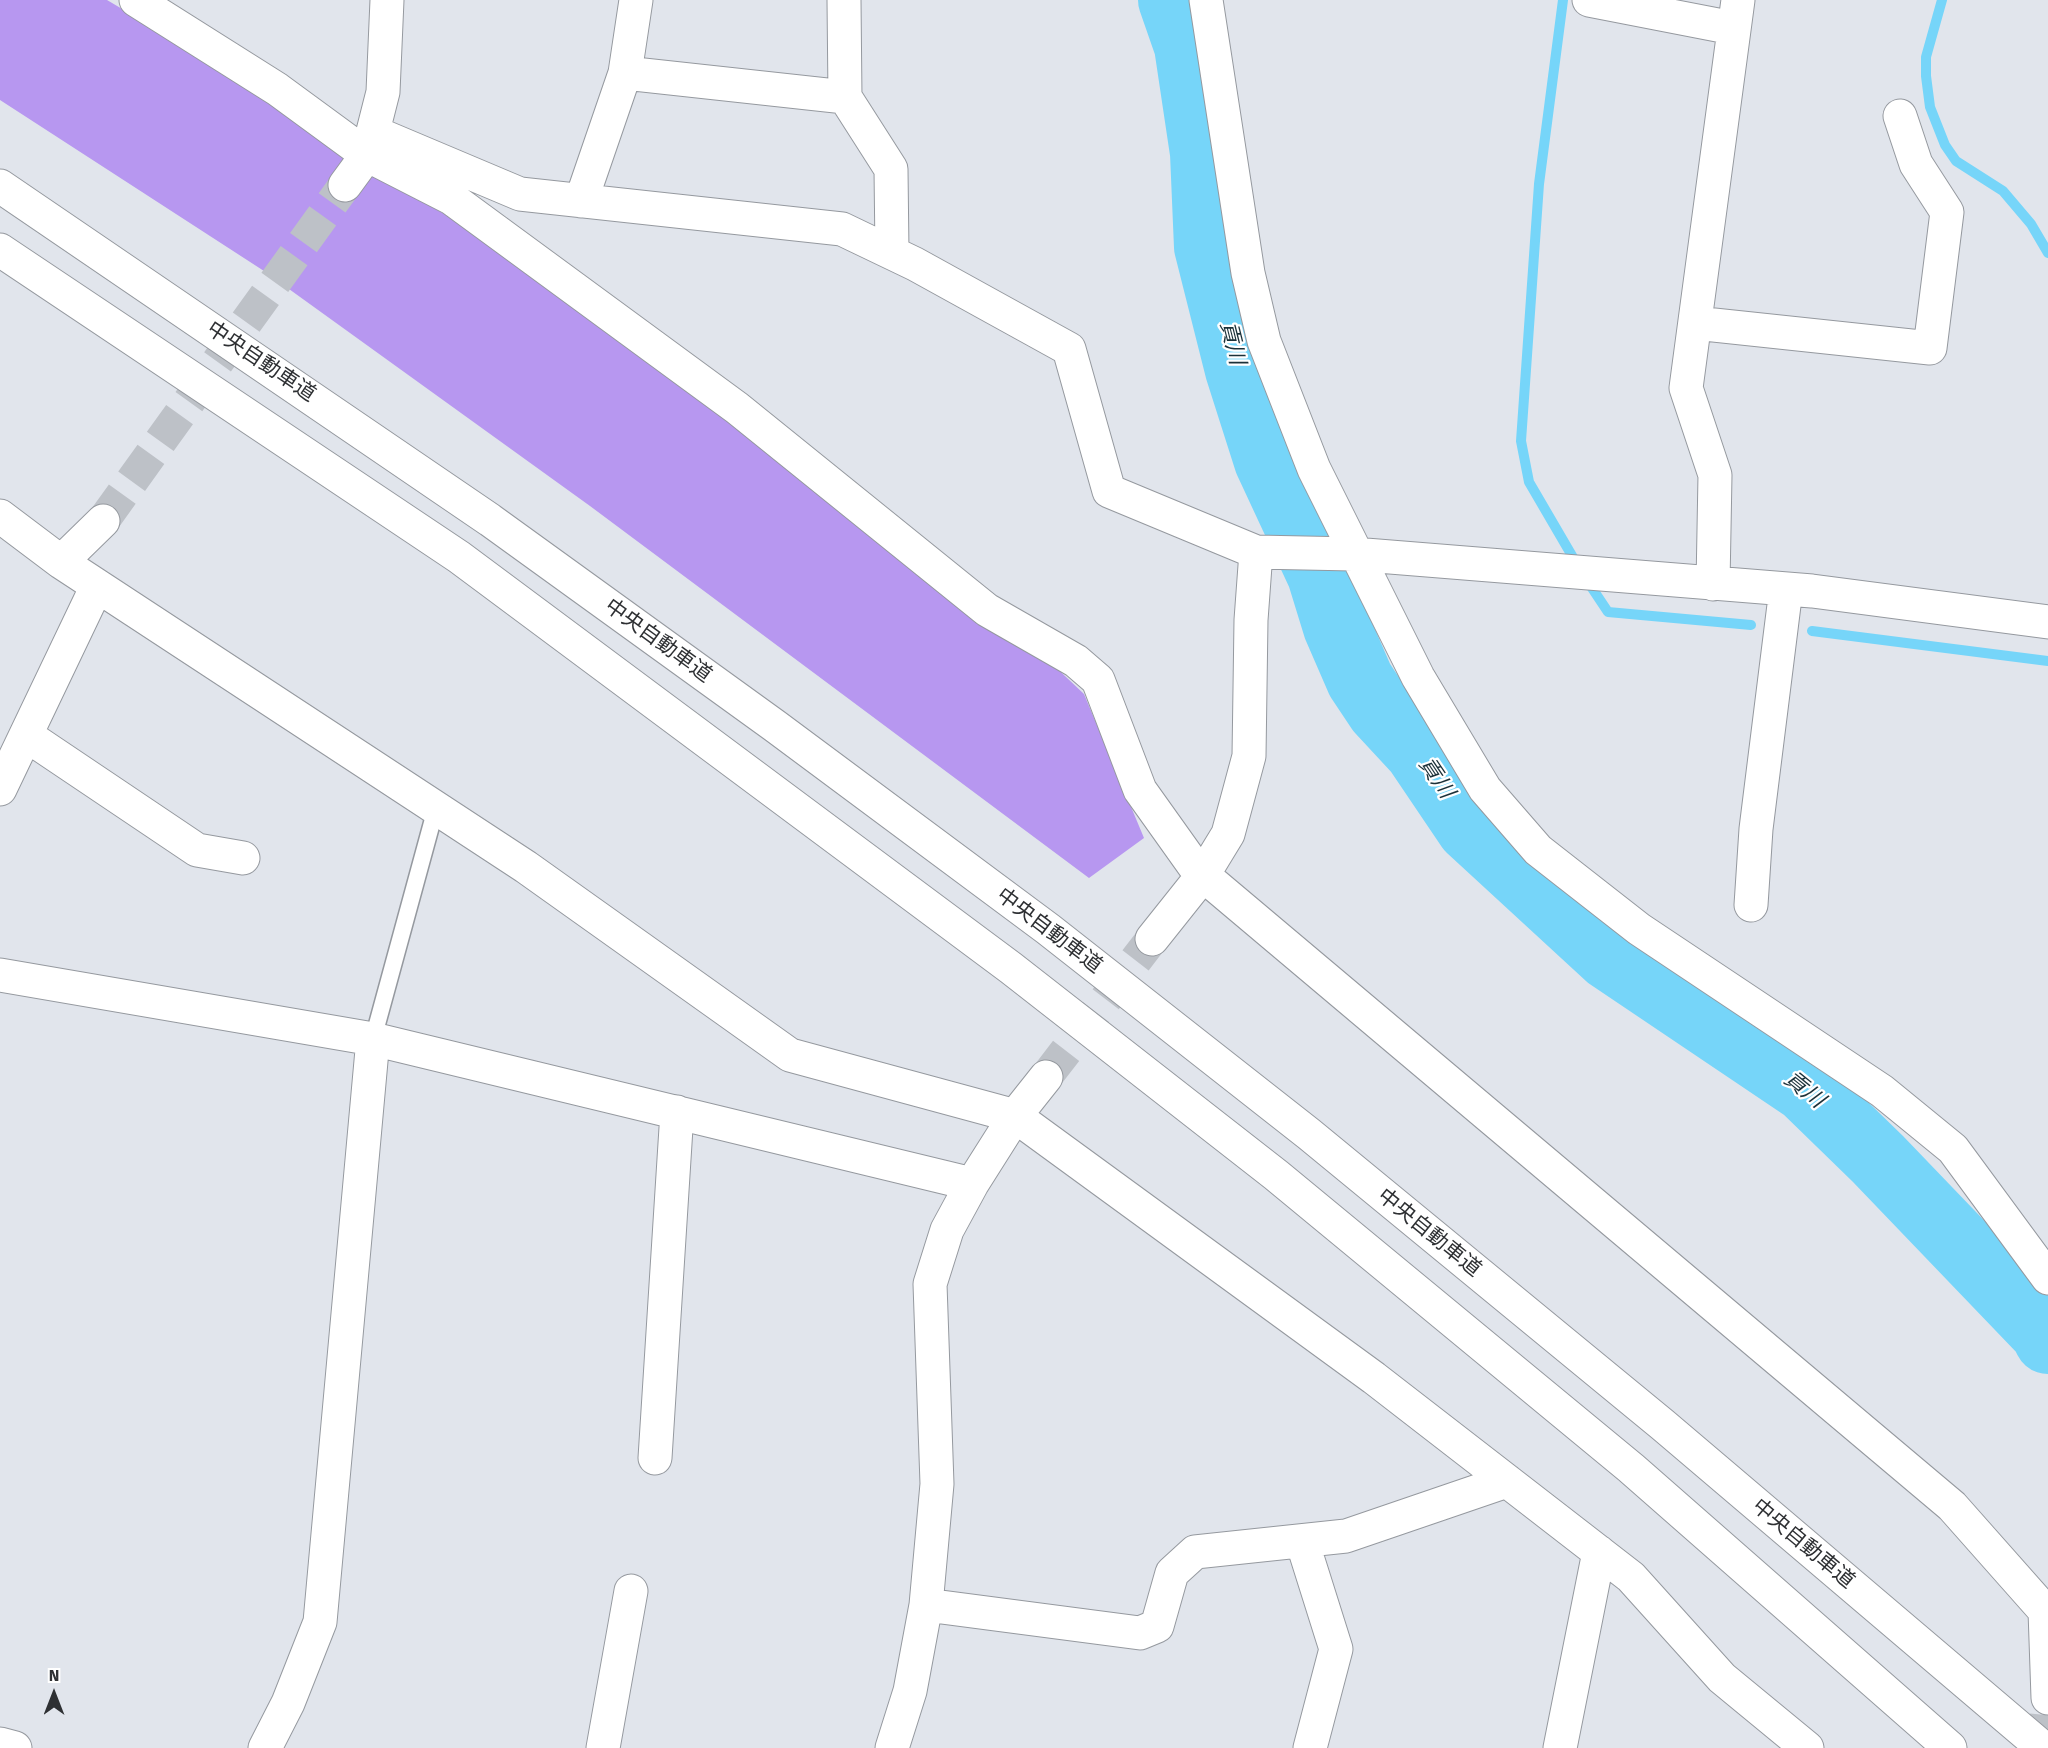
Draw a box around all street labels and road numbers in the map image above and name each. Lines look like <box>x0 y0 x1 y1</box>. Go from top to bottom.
street label: 中央自動車道 <box>202 316 320 408</box>
street label: 中央自動車道 <box>600 594 716 688</box>
street label: 中央自動車道 <box>991 883 1107 979</box>
street label: 中央自動車道 <box>1372 1184 1486 1282</box>
street label: 中央自動車道 <box>1747 1494 1859 1594</box>

